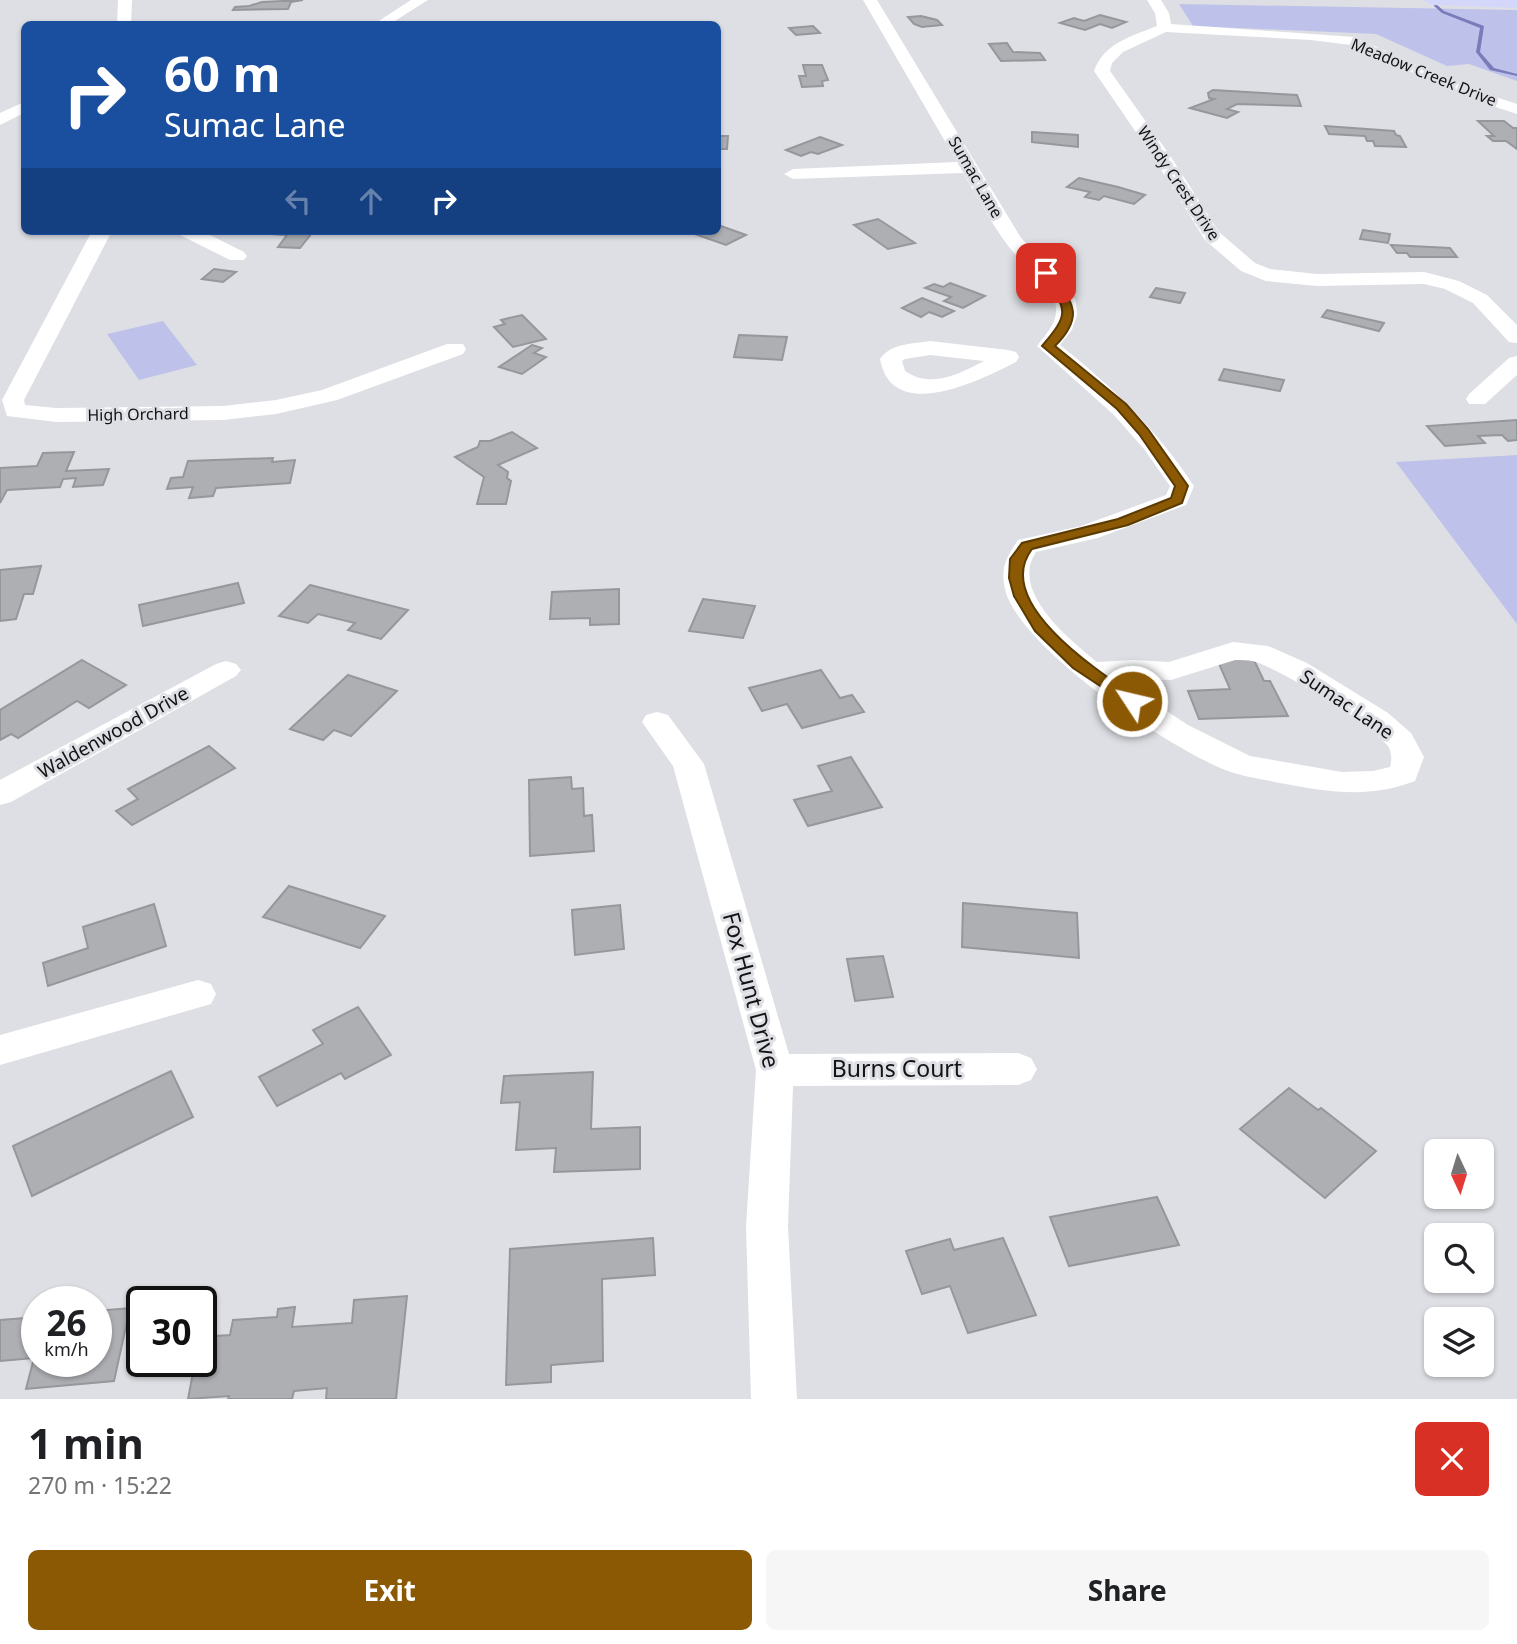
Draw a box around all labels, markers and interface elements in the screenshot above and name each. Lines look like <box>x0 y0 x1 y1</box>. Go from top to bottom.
street label: Meadow Creek Drive <box>1348 33 1500 111</box>
text: 60 m <box>164 40 281 106</box>
icon: right <box>49 49 140 140</box>
text: Sumac Lane <box>164 103 345 146</box>
street label: Windy Crest Drive <box>1133 121 1225 245</box>
street label: Sumac Lane <box>944 132 1008 222</box>
icon: left <box>279 182 317 220</box>
icon: ahead <box>352 182 390 220</box>
icon: right <box>425 182 463 220</box>
pin <box>1016 243 1076 303</box>
icon: arrive <box>1027 254 1065 292</box>
street label: High Orchard <box>87 402 189 426</box>
street label: Sumac Lane <box>1295 663 1399 745</box>
position arrow <box>1095 664 1169 738</box>
street label: Waldenwood Drive <box>33 680 193 784</box>
street label: Fox Hunt Drive <box>716 908 788 1071</box>
street label: Burns Court <box>832 1052 962 1084</box>
north arrow <box>1424 1139 1494 1209</box>
map controls <box>1424 1139 1494 1377</box>
button: search <box>1424 1223 1494 1293</box>
speed limit sign: 30 <box>126 1286 217 1377</box>
text: 26 <box>46 1299 87 1346</box>
button: layers <box>1424 1307 1494 1377</box>
text: km/h <box>44 1337 89 1361</box>
text: 1 min <box>28 1414 144 1471</box>
button: close <box>1415 1422 1489 1496</box>
text: 270 m · 15:22 <box>28 1469 172 1501</box>
button: Exit <box>28 1550 752 1630</box>
button: Share <box>766 1550 1489 1630</box>

